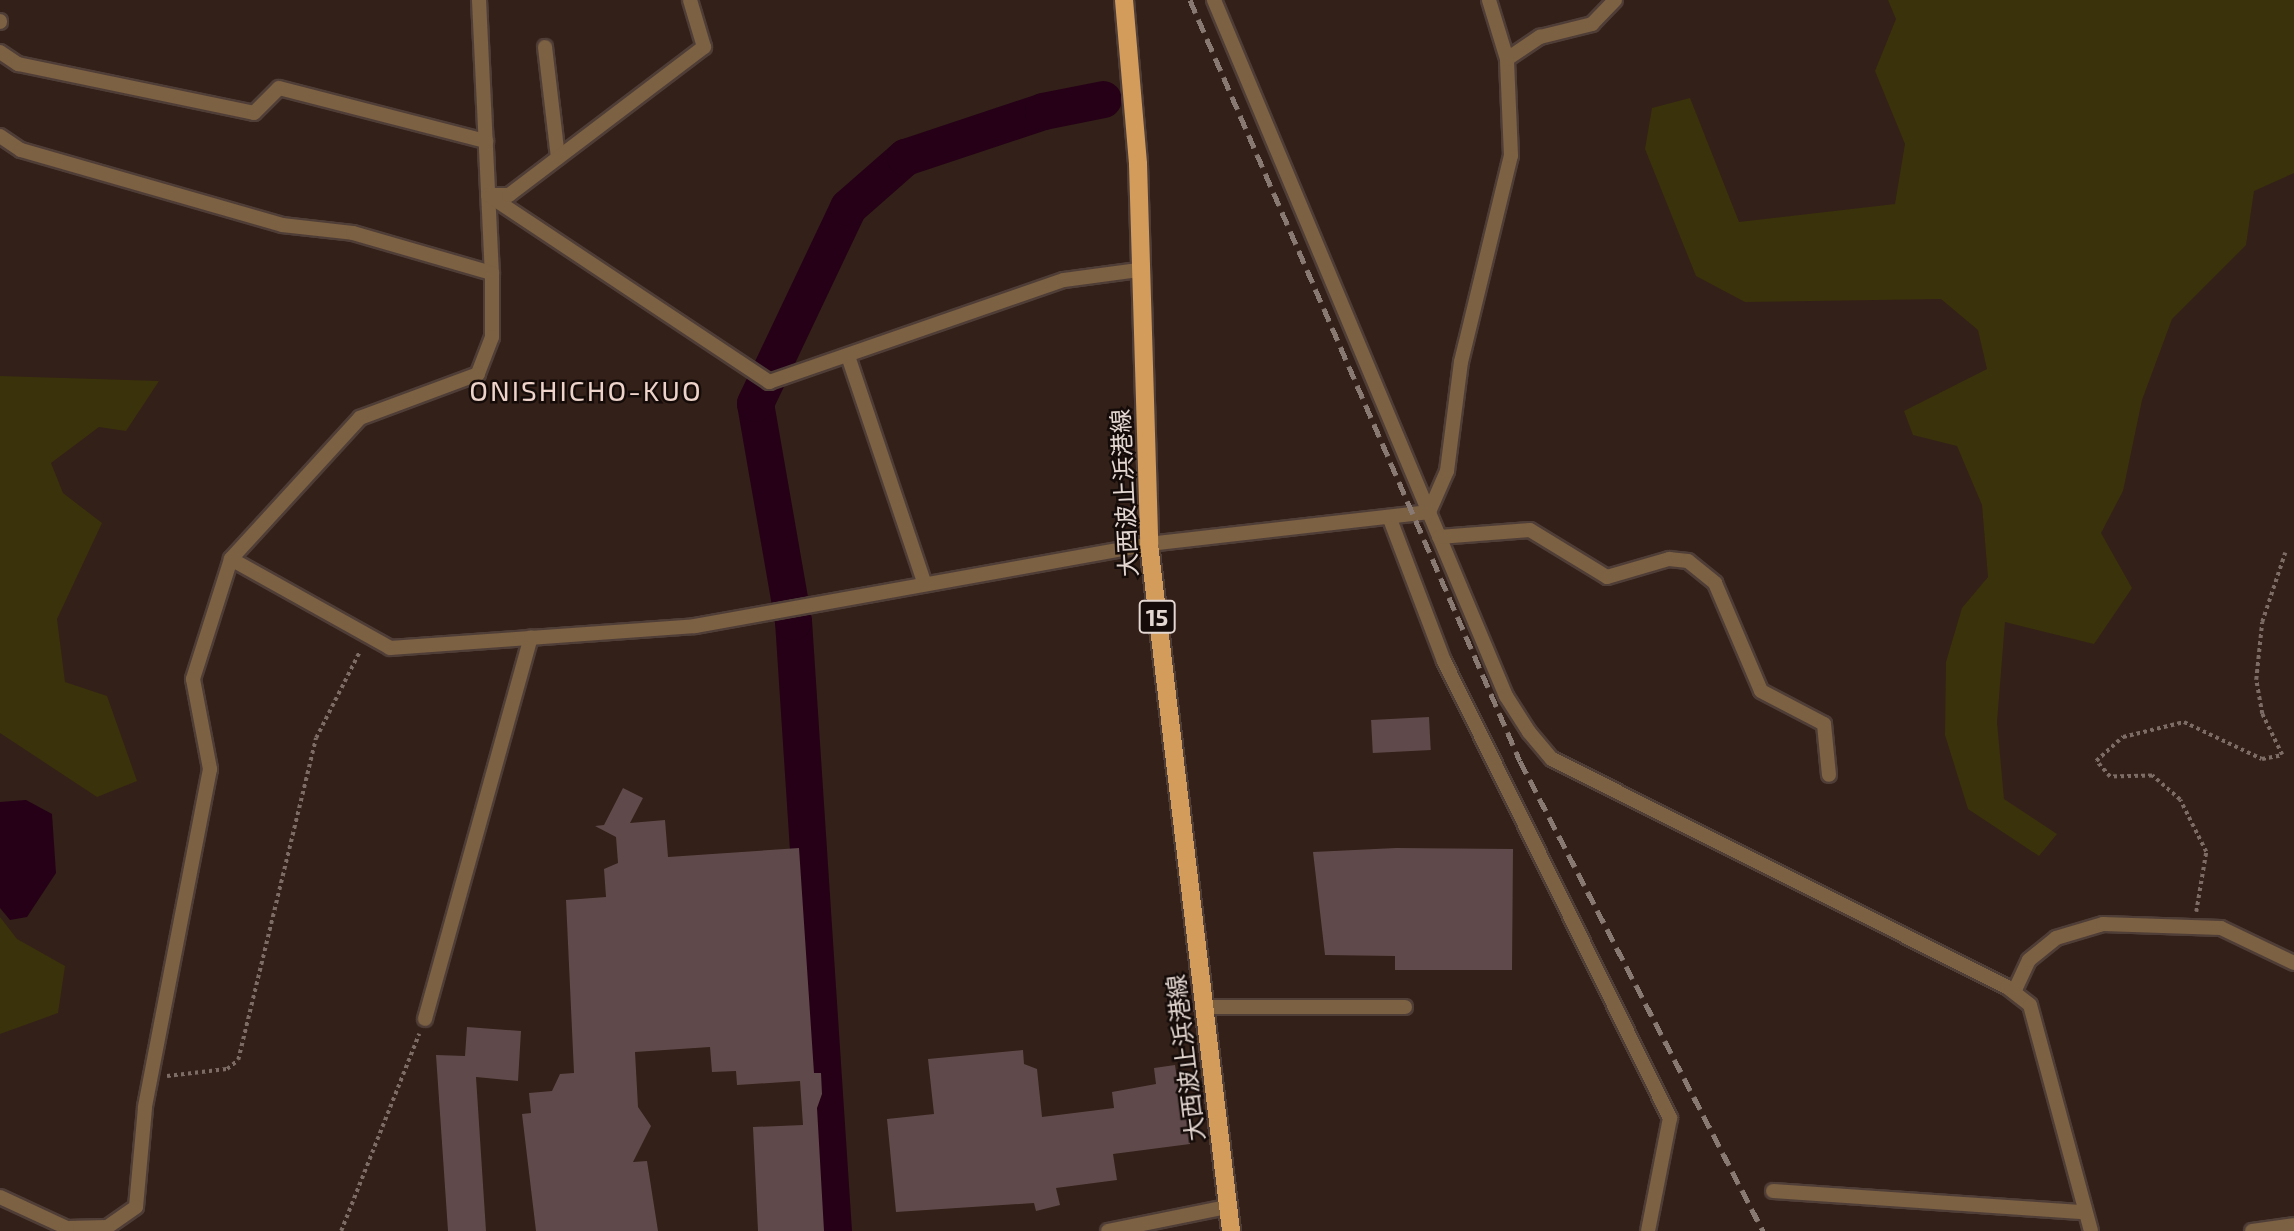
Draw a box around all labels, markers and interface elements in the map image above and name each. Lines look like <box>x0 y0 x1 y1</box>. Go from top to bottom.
district label: ONISHICHO-KUO <box>471 373 701 407</box>
street label: 大西波止浜港線 <box>1105 408 1143 578</box>
road number: 15 <box>1138 597 1176 636</box>
street label: 大西波止浜港線 <box>1160 973 1210 1143</box>

